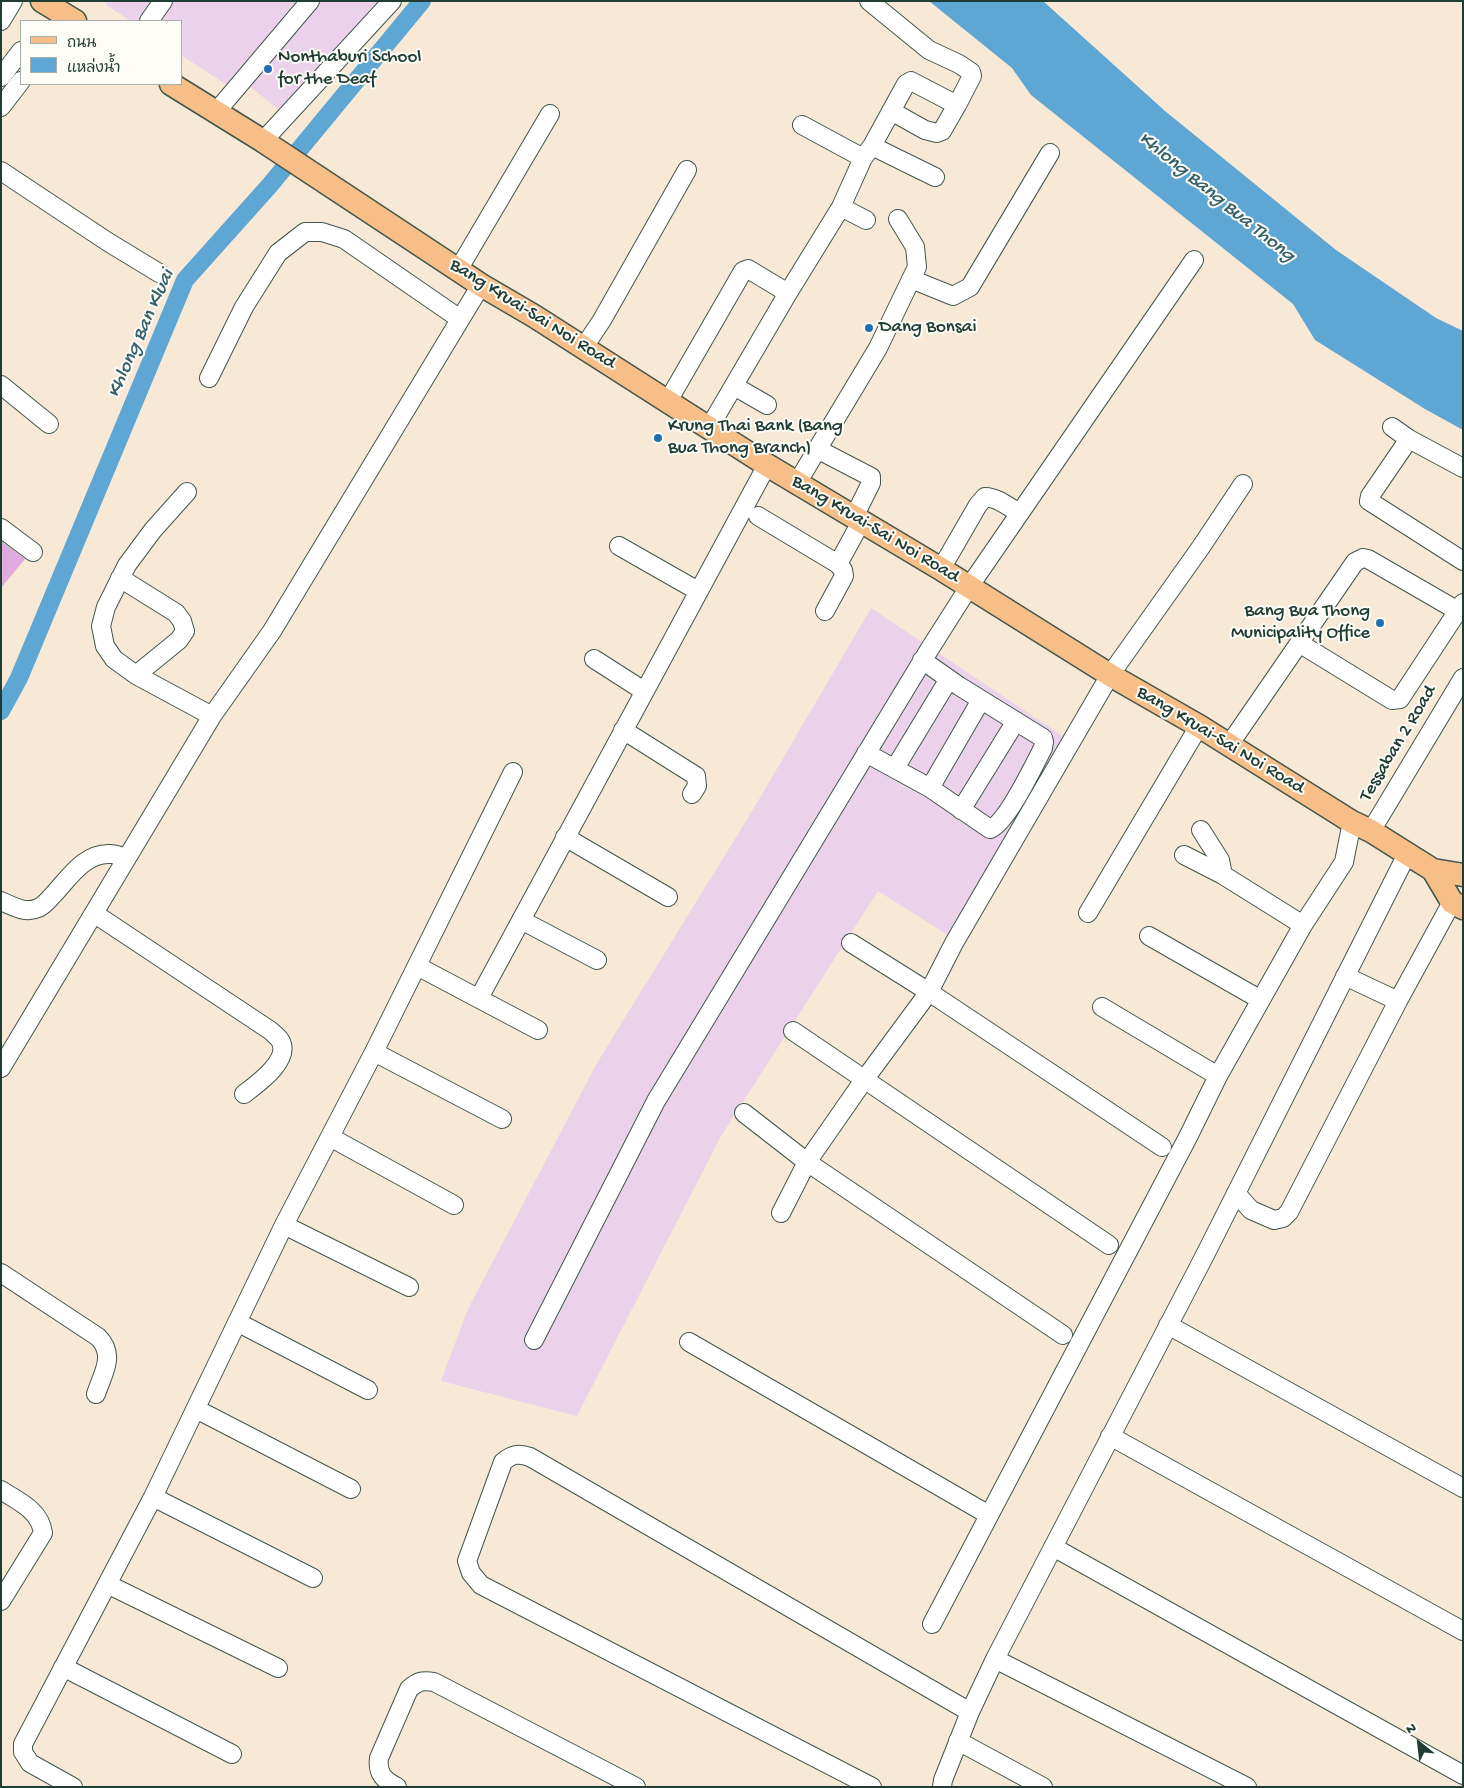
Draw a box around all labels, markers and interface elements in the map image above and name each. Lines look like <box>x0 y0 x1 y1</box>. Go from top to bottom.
legend <box>20 20 182 85</box>
text: ถนน <box>67 35 96 53</box>
place label: Nonthaburi School for the Deaf <box>278 47 421 91</box>
text: แหล่งน้ำ <box>67 60 121 78</box>
marker: Nonthaburi School for the Deaf <box>262 63 274 75</box>
water label: Khlong Bang Bua Thong <box>1133 128 1299 268</box>
street label: Bang Kruai-Sai Noi Road <box>445 255 619 375</box>
water label: Khlong Ban Kluai <box>103 266 181 402</box>
place label: Dang Bonsai <box>879 317 977 339</box>
marker: Dang Bonsai <box>863 322 875 334</box>
place label: Krung Thai Bank (Bang Bua Thong Branch) <box>668 416 843 460</box>
marker: Krung Thai Bank (Bang Bua Thong Branch) <box>652 432 664 444</box>
street label: Bang Kruai-Sai Noi Road <box>787 471 963 589</box>
place label: Bang Bua Thong Municipality Office <box>1231 601 1370 645</box>
marker: Bang Bua Thong Municipality Office <box>1374 617 1386 629</box>
street label: Bang Kruai-Sai Noi Road <box>1132 682 1308 800</box>
street label: Tessaban 2 Road <box>1355 682 1443 806</box>
north arrow <box>1394 1718 1444 1768</box>
text: N <box>1403 1720 1420 1739</box>

